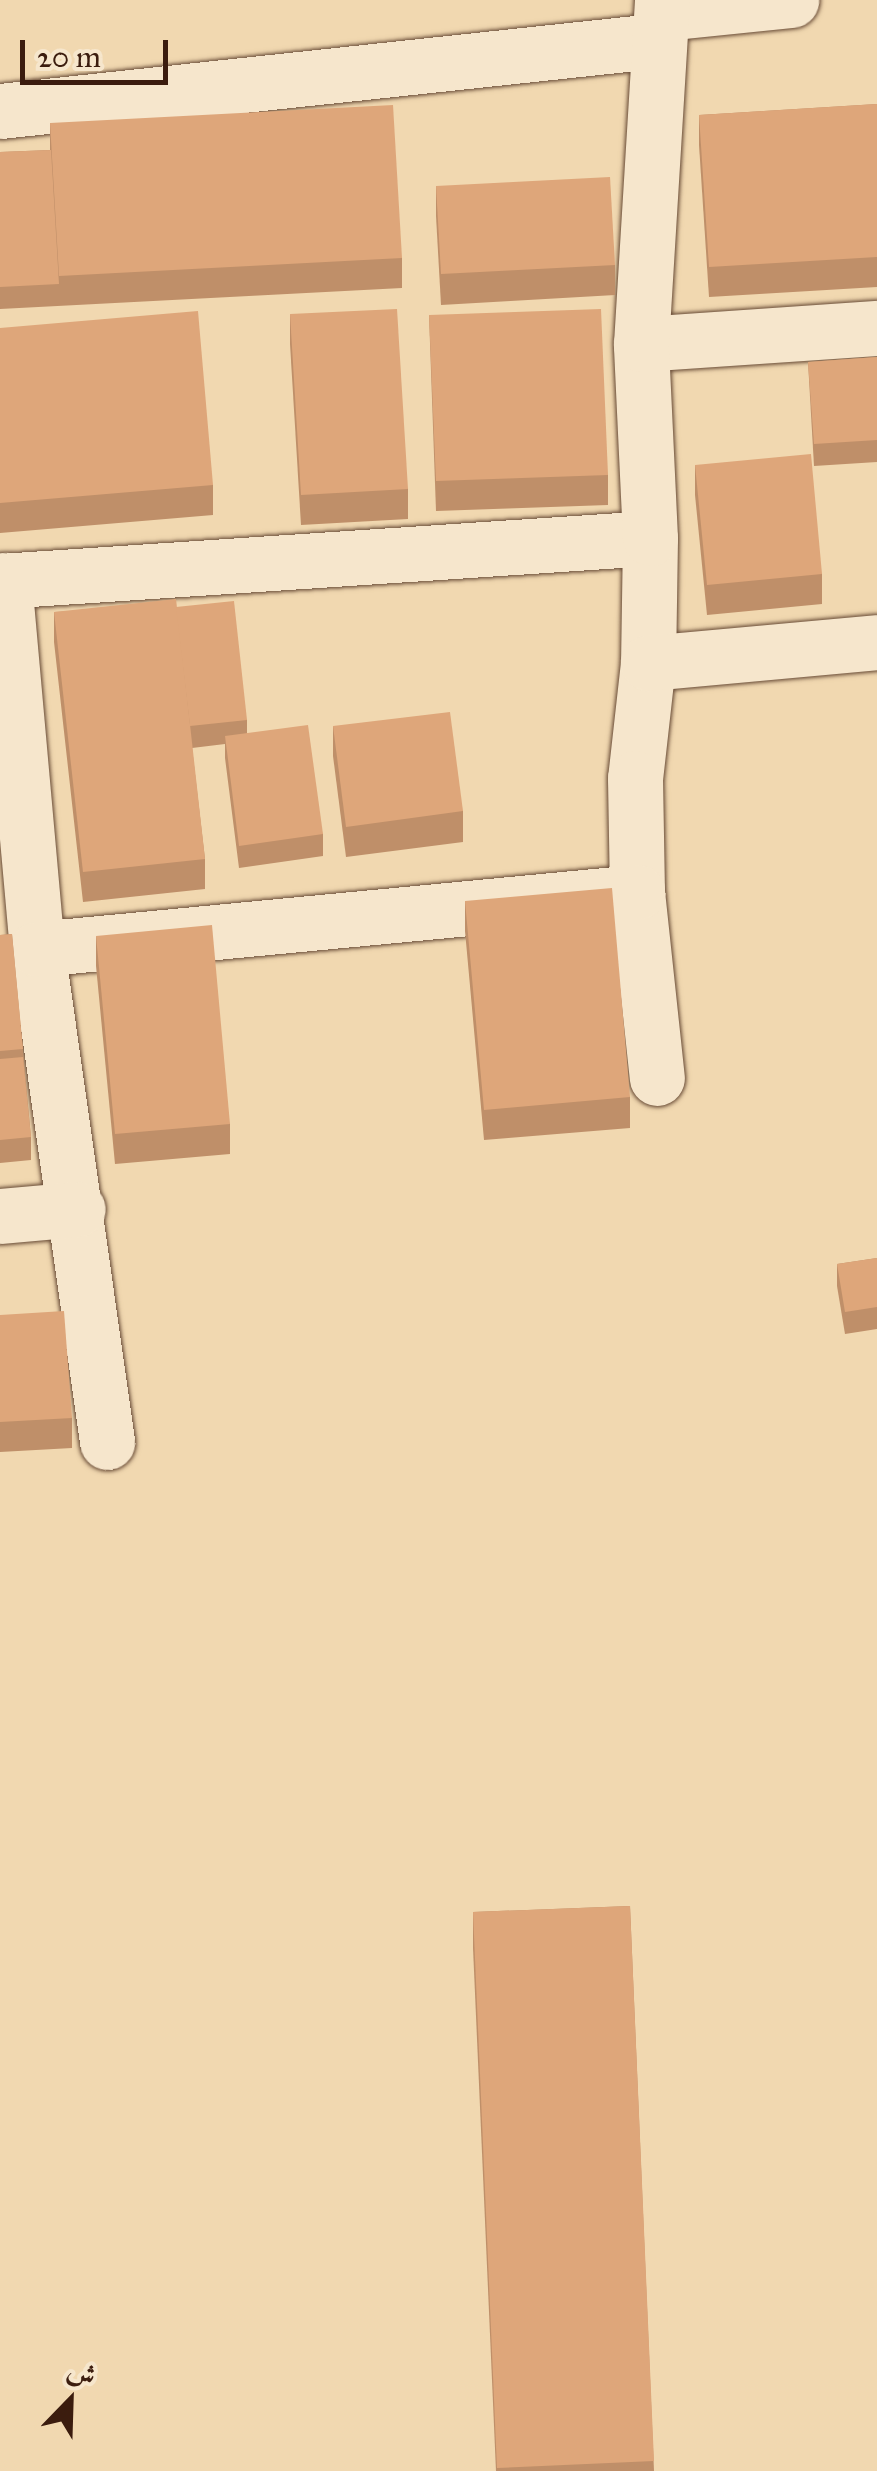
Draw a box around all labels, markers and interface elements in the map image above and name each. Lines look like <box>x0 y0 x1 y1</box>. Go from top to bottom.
scale bar <box>25 20 172 82</box>
text: 20 m <box>37 39 101 75</box>
north arrow <box>20 2351 120 2451</box>
text: ش <box>62 2351 102 2394</box>

